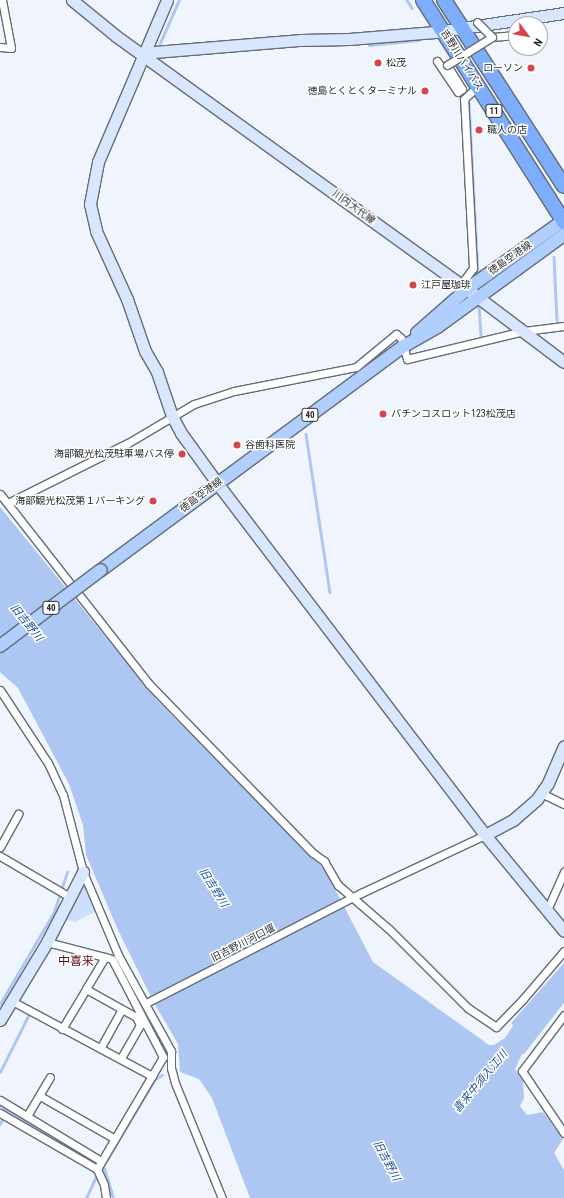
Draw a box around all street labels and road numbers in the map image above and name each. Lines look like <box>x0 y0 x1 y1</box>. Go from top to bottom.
street label: 吉野川バイパス <box>438 27 486 93</box>
road number: 11 <box>485 104 503 118</box>
street label: 川内大代線 <box>330 187 378 227</box>
street label: 徳島空港線 <box>486 239 534 277</box>
road number: 40 <box>301 408 319 422</box>
street label: 徳島空港線 <box>177 475 225 515</box>
road number: 40 <box>42 601 60 615</box>
street label: 旧吉野川河口堰 <box>209 922 277 964</box>

